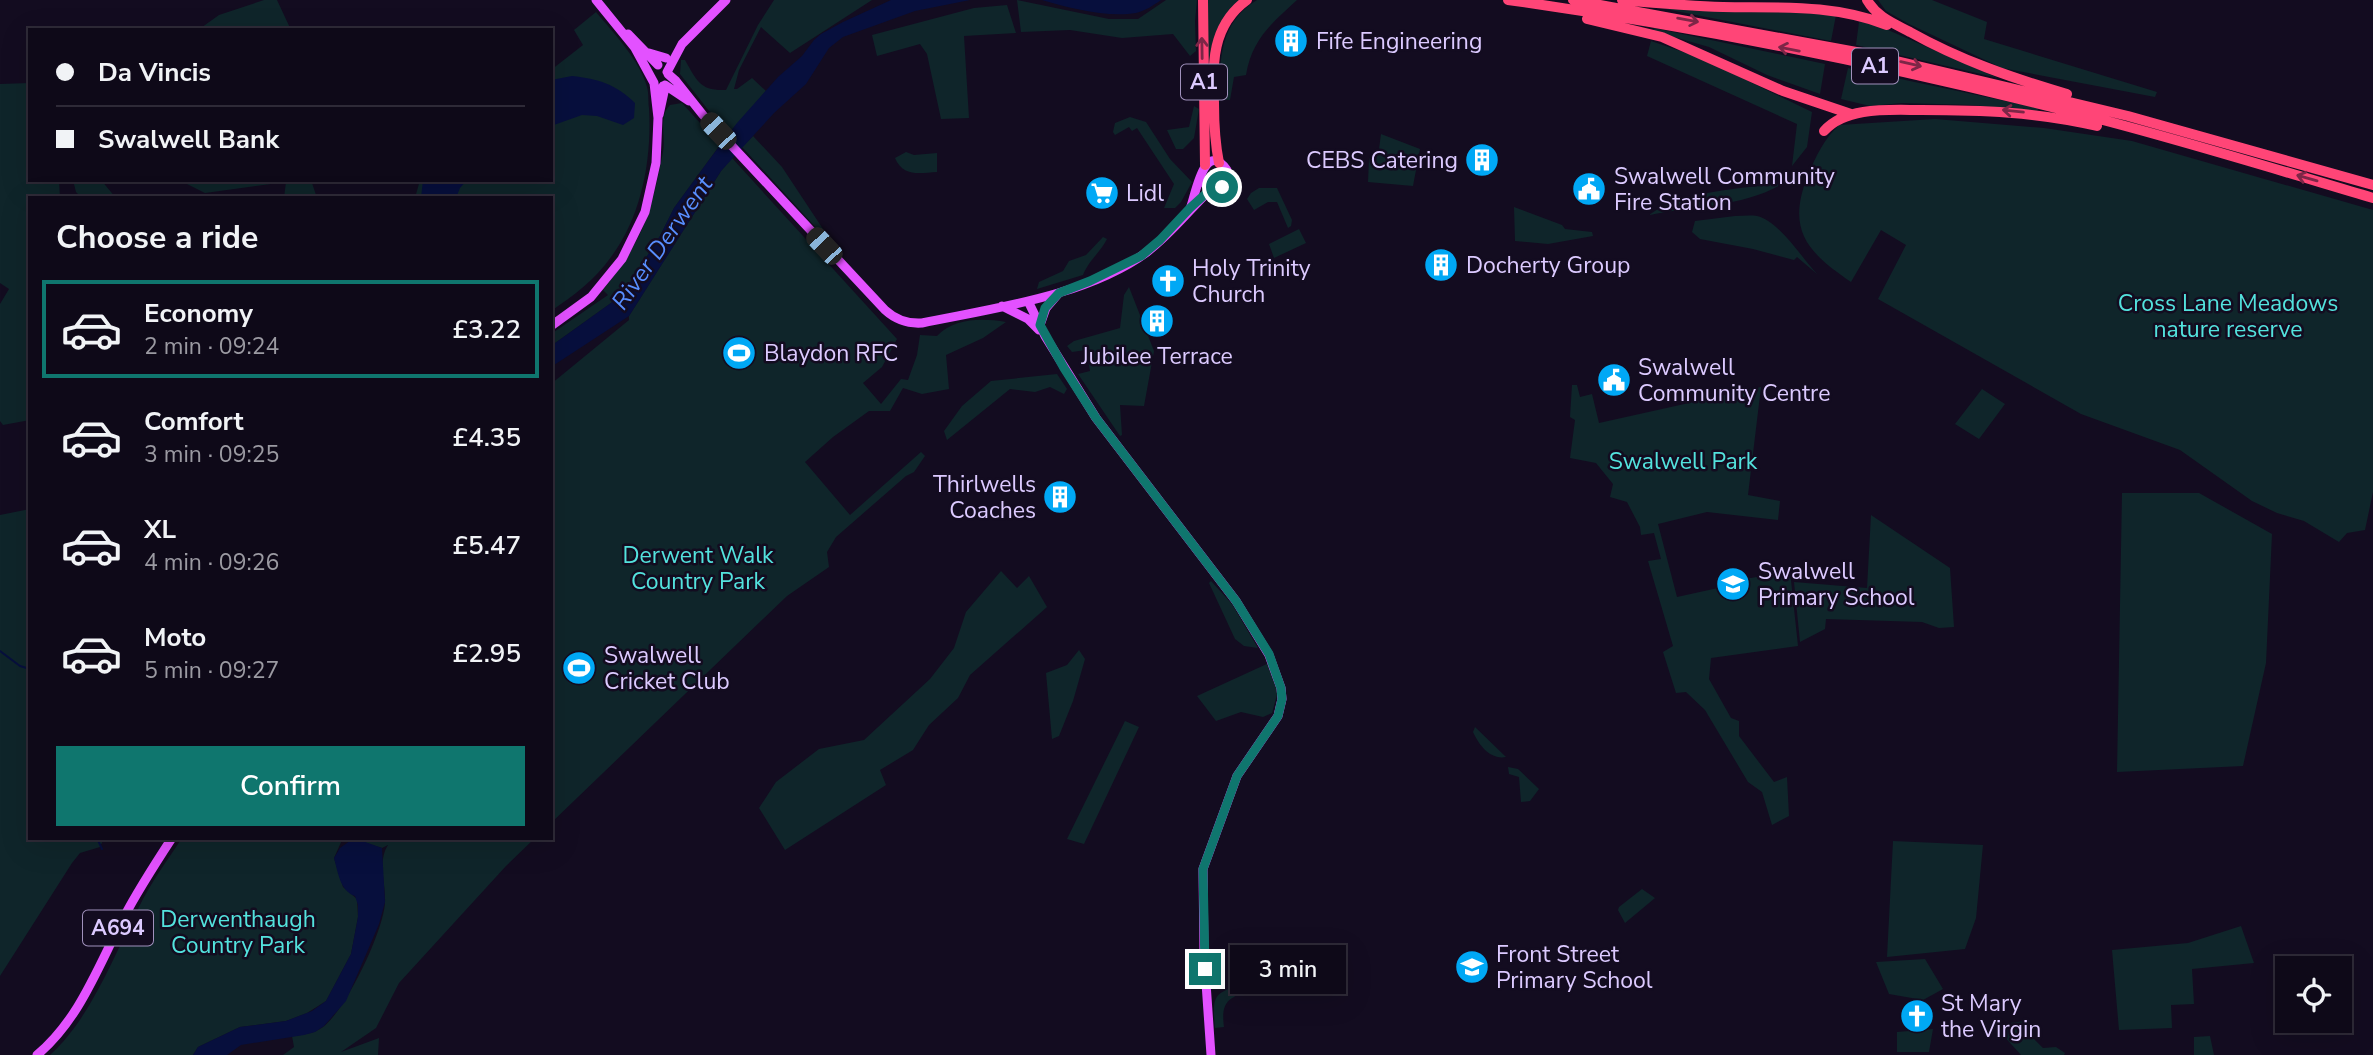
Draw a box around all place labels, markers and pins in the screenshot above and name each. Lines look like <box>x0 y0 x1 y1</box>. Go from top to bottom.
building icon: Fife Engineering <box>1272 22 1310 60</box>
place label: Fife Engineering <box>1316 26 1482 57</box>
building icon: CEBS Catering <box>1463 141 1501 179</box>
place label: CEBS Catering <box>1306 145 1458 176</box>
place label: Swalwell Community Fire Station <box>1614 161 1835 218</box>
public building icon: Swalwell Community Fire Station <box>1570 170 1608 208</box>
supermarket icon: Lidl <box>1083 174 1121 212</box>
place label: Lidl <box>1126 178 1164 209</box>
building icon: Docherty Group <box>1422 246 1460 284</box>
place label: Docherty Group <box>1466 250 1630 281</box>
place label: Holy Trinity Church <box>1192 253 1311 310</box>
church icon: Holy Trinity Church <box>1149 262 1187 300</box>
building icon: Jubilee Terrace <box>1138 302 1176 340</box>
sports icon: Blaydon RFC <box>720 334 758 372</box>
place label: Blaydon RFC <box>764 338 898 369</box>
place label: Jubilee Terrace <box>1080 341 1233 372</box>
place label: Swalwell Community Centre <box>1638 352 1830 409</box>
public building icon: Swalwell Community Centre <box>1595 361 1633 399</box>
place label: Thirlwells Coaches <box>933 469 1036 526</box>
building icon: Thirlwells Coaches <box>1041 478 1079 516</box>
place label: Swalwell Primary School <box>1758 556 1915 613</box>
school or university icon: Swalwell Primary School <box>1714 565 1752 603</box>
place label: Swalwell Cricket Club <box>604 640 730 697</box>
sports icon: Swalwell Cricket Club <box>560 649 598 687</box>
place label: Front Street Primary School <box>1496 939 1653 996</box>
school or university icon: Front Street Primary School <box>1453 948 1491 986</box>
place label: St Mary the Virgin <box>1941 988 2041 1045</box>
church icon: St Mary the Virgin <box>1898 997 1936 1035</box>

